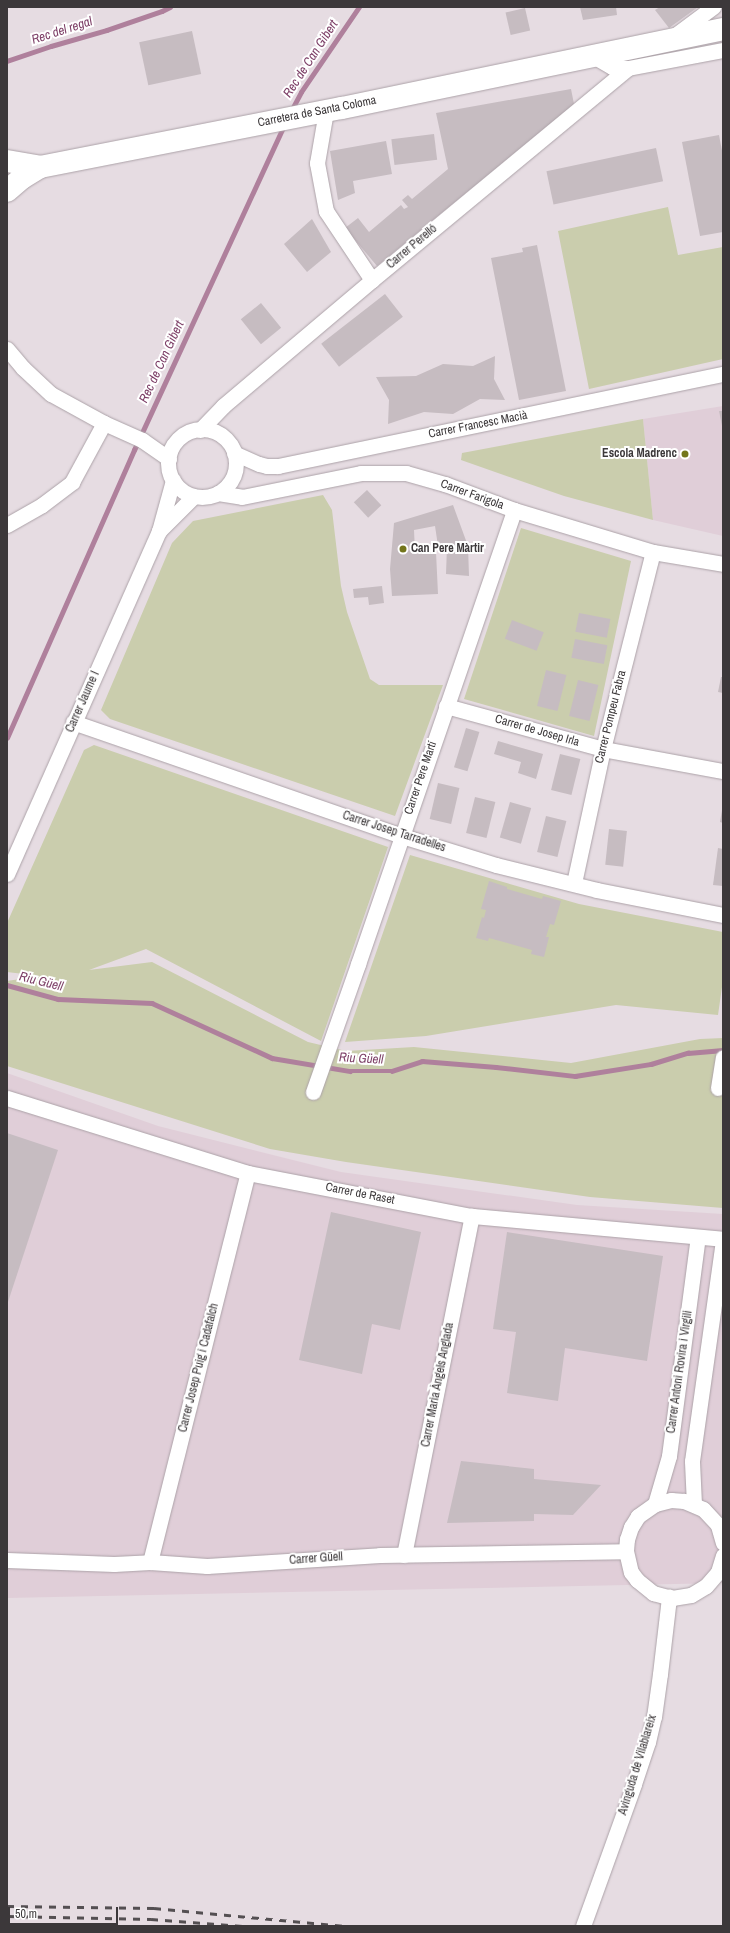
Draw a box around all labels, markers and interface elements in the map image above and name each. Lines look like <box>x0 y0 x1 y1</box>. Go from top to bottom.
water label: Rec del regal <box>30 14 94 48</box>
water label: Rec de Can Gibert <box>280 17 342 101</box>
street label: Carretera de Santa Coloma <box>257 93 377 131</box>
street label: Carrer Perelló <box>384 222 440 272</box>
water label: Rec de Can Gibert <box>136 318 188 406</box>
street label: Carrer Francesc Macià <box>427 408 529 442</box>
place label: Escola Madrenc <box>602 447 677 461</box>
marker: Escola Madrenc <box>680 449 690 459</box>
street label: Carrer Farigola <box>438 477 506 513</box>
place label: Can Pere Màrtir <box>411 542 484 556</box>
marker: Can Pere Màrtir <box>398 544 408 554</box>
street label: Carrer Jaume I <box>63 669 103 735</box>
street label: Carrer Pompeu Fabra <box>592 669 630 765</box>
street label: Carrer de Josep Irla <box>493 712 581 750</box>
street label: Carrer Pere Martí <box>402 739 440 817</box>
street label: Carrer Josep Tarradelles <box>340 808 448 856</box>
water label: Riu Güell <box>18 969 64 995</box>
water label: Riu Güell <box>338 1050 384 1068</box>
street label: Carrer de Raset <box>324 1180 396 1208</box>
street label: Carrer Josep Puig i Cadafalch <box>176 1302 222 1434</box>
street label: Carrer Antoni Rovira i Virgili <box>664 1309 696 1435</box>
street label: Carrer Maria Àngels Anglada <box>419 1321 457 1449</box>
street label: Carrer Güell <box>289 1550 343 1568</box>
street label: Avinguda de Vilablareix <box>616 1713 660 1817</box>
scale bar <box>10 1899 120 1925</box>
text: 50 m <box>15 1906 37 1922</box>

